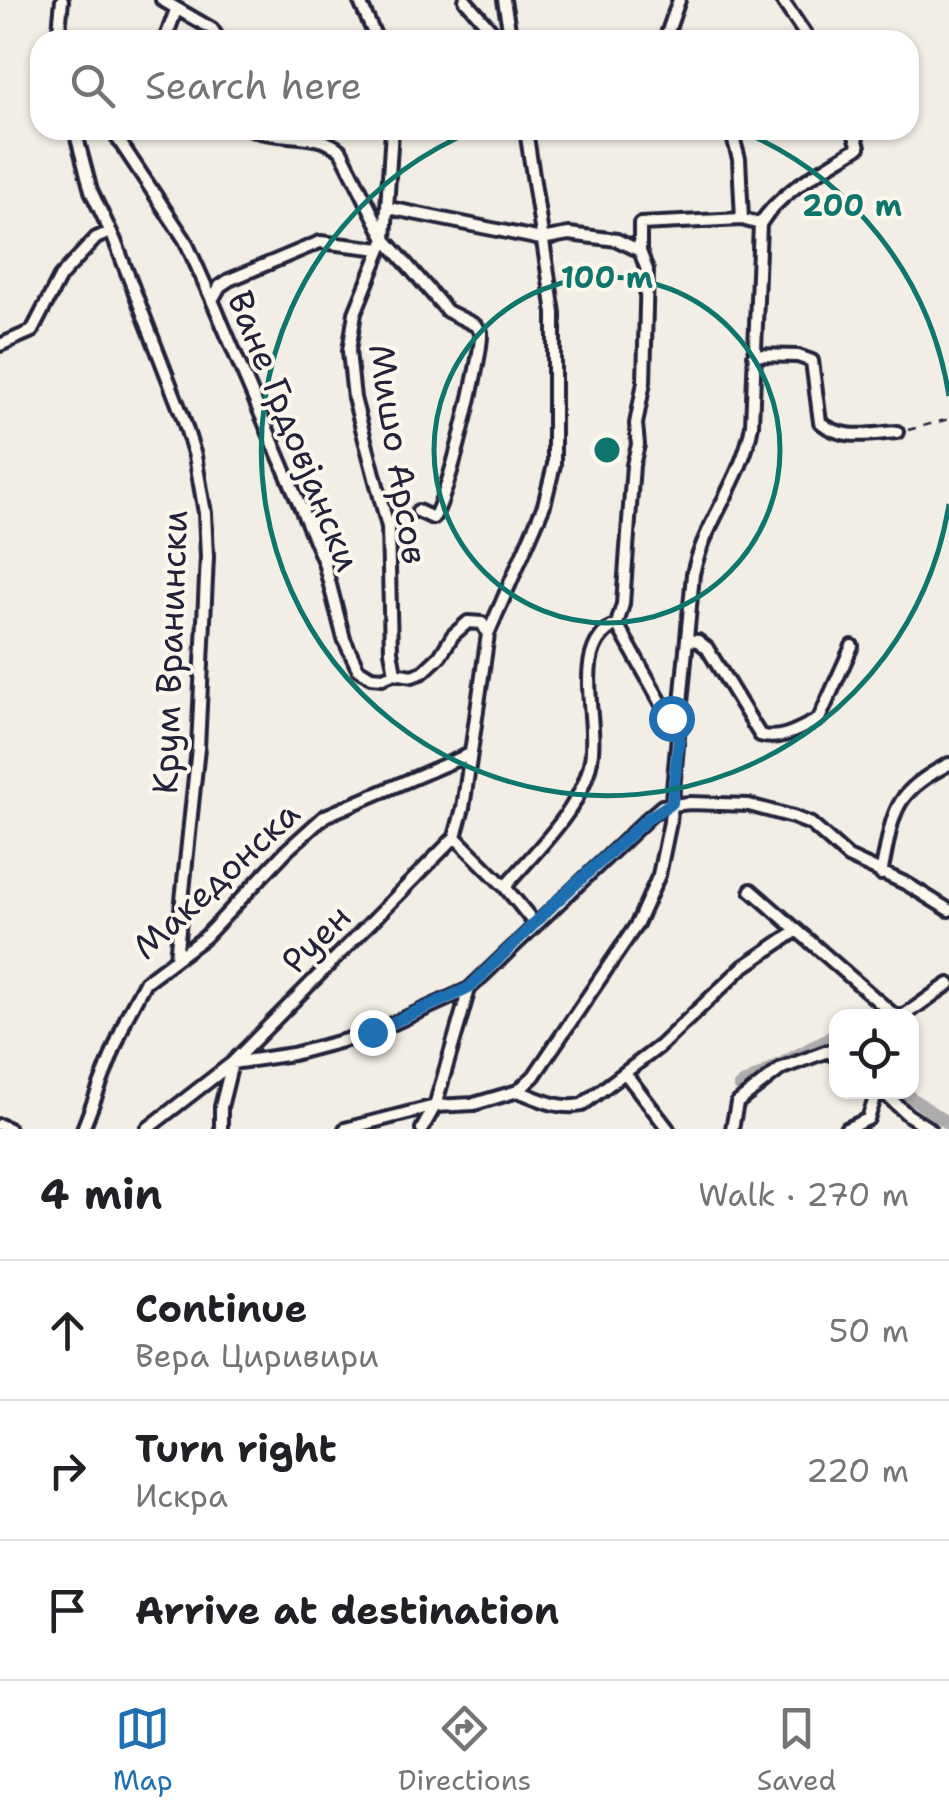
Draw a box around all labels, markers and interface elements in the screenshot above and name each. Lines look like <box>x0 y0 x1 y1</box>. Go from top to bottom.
search box <box>30 30 919 140</box>
icon: search <box>65 58 120 113</box>
text: Search here <box>145 60 362 111</box>
text: 200 m <box>802 185 902 226</box>
text: 100 m <box>561 257 653 298</box>
street label: Ване Грдовјански <box>217 284 372 578</box>
street label: Мишо Арсов <box>358 340 439 568</box>
centre of rings <box>589 432 625 468</box>
street label: Крум Вранински <box>141 509 198 795</box>
route start <box>649 696 695 742</box>
street label: Македонска <box>122 790 310 969</box>
street label: Руен <box>271 894 361 984</box>
map controls <box>829 1009 919 1099</box>
button: locate <box>829 1009 919 1099</box>
route end <box>350 1010 396 1056</box>
text: 4 min <box>40 1166 162 1222</box>
text: Walk · 270 m <box>698 1173 909 1216</box>
text: Continue <box>135 1283 307 1334</box>
icon: ahead <box>40 1303 95 1358</box>
text: 50 m <box>829 1309 909 1352</box>
text: Вера Циривири <box>135 1334 379 1377</box>
text: Turn right <box>135 1423 337 1474</box>
icon: right <box>40 1443 95 1498</box>
text: 220 m <box>806 1449 909 1492</box>
text: Искра <box>135 1474 228 1517</box>
icon: arrive <box>40 1583 95 1638</box>
text: Arrive at destination <box>135 1585 559 1636</box>
tab: Map <box>113 1701 173 1799</box>
tab: Directions <box>398 1701 531 1799</box>
tab: Saved <box>757 1701 836 1799</box>

